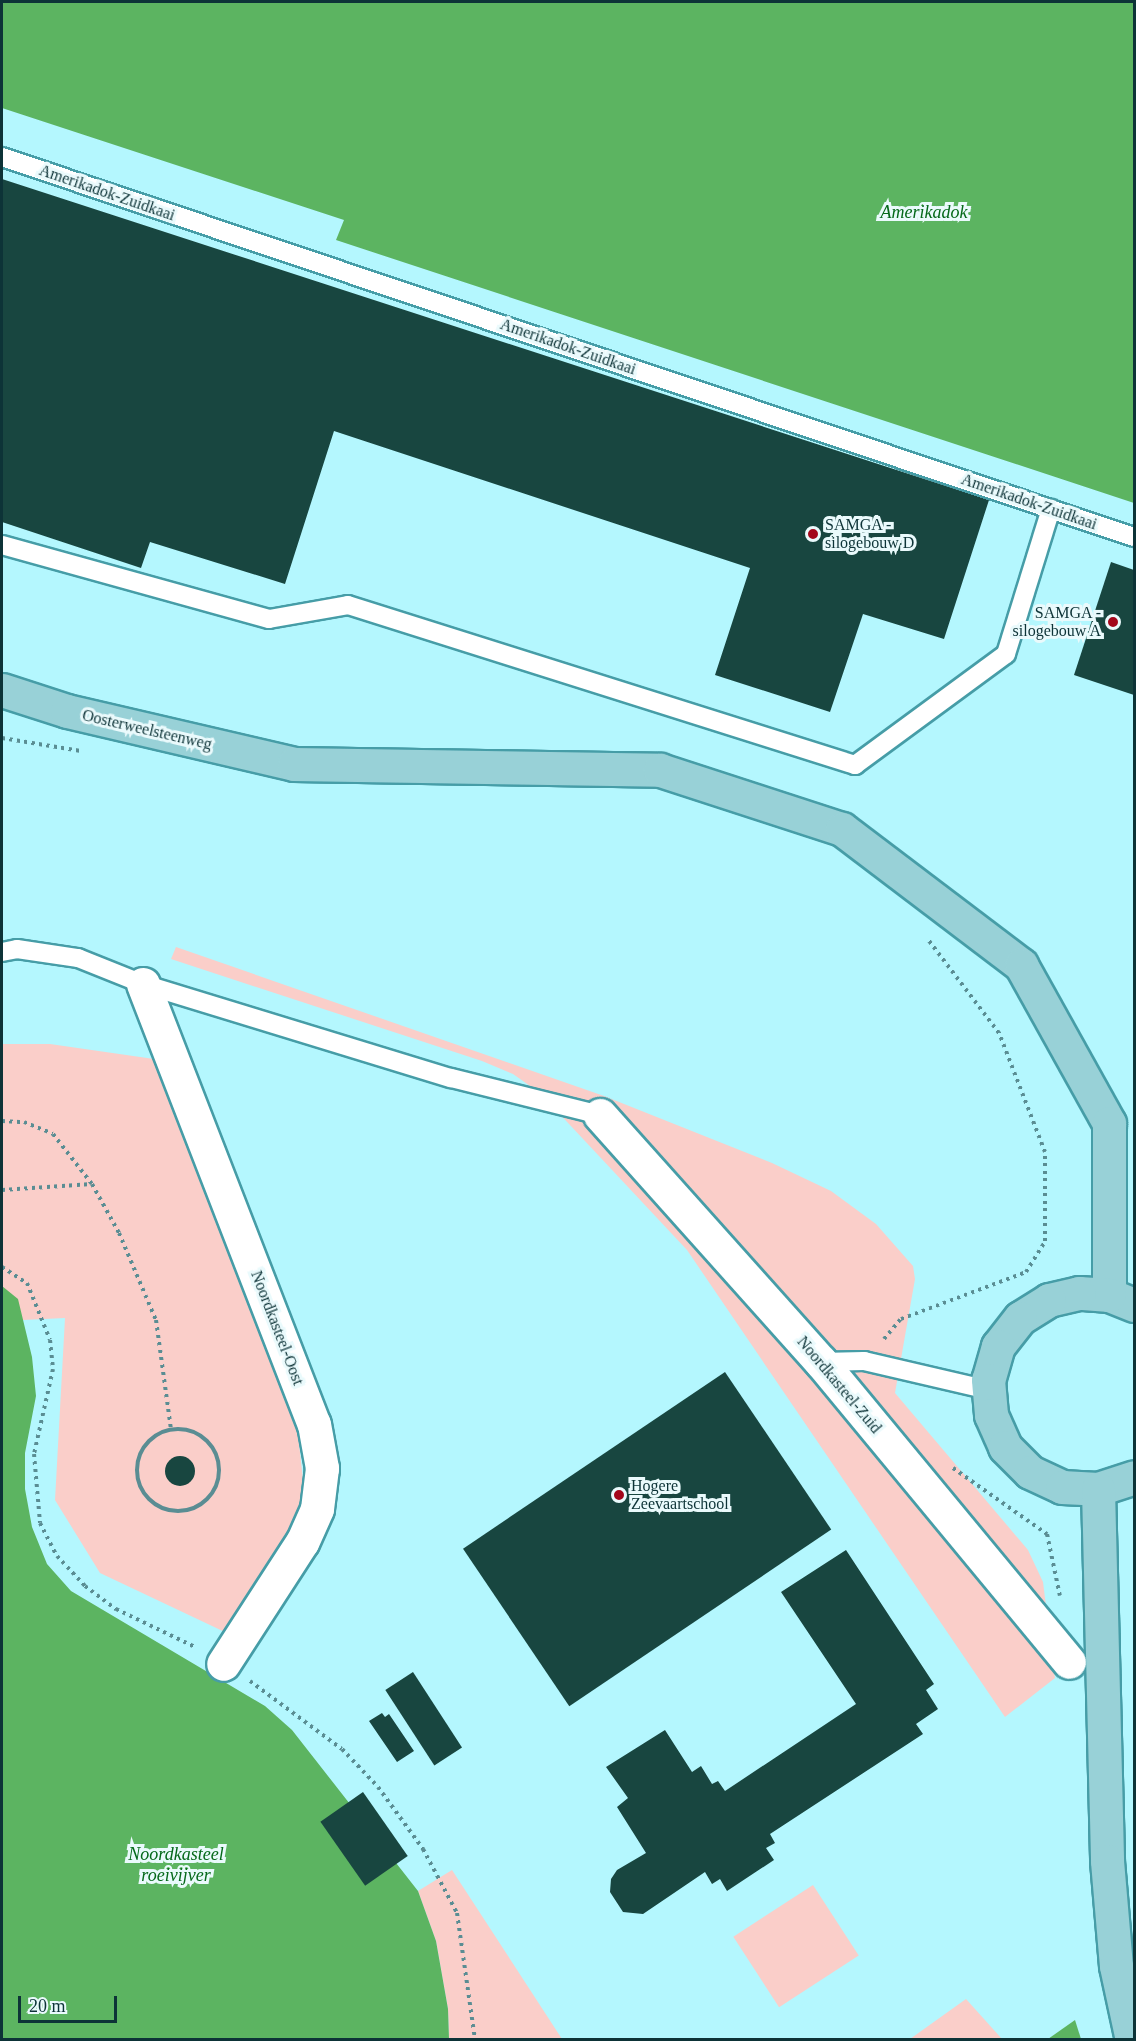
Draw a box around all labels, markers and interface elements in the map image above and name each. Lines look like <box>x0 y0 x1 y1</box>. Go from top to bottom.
street label: Amerikadok-Zuidkaai <box>37 161 177 225</box>
water label: Amerikadok <box>881 201 967 223</box>
street label: Amerikadok-Zuidkaai <box>498 315 638 379</box>
street label: Amerikadok-Zuidkaai <box>959 470 1099 534</box>
place label: SAMGA - silogebouw D <box>825 515 914 553</box>
marker: SAMGA - silogebouw D <box>806 527 820 541</box>
place label: SAMGA - silogebouw A <box>1012 603 1101 641</box>
marker: SAMGA - silogebouw A <box>1106 615 1120 629</box>
street label: Oosterweelsteenweg <box>80 706 214 754</box>
street label: Noordkasteel-Oost <box>246 1268 308 1388</box>
street label: Noordkasteel-Zuid <box>793 1333 885 1437</box>
place label: Hogere Zeevaartschool <box>631 1476 729 1514</box>
marker: Hogere Zeevaartschool <box>612 1488 626 1502</box>
water label: Noordkasteel roeivijver <box>128 1844 224 1886</box>
scale bar <box>21 1984 120 2022</box>
text: 20 m <box>29 1996 66 2016</box>

